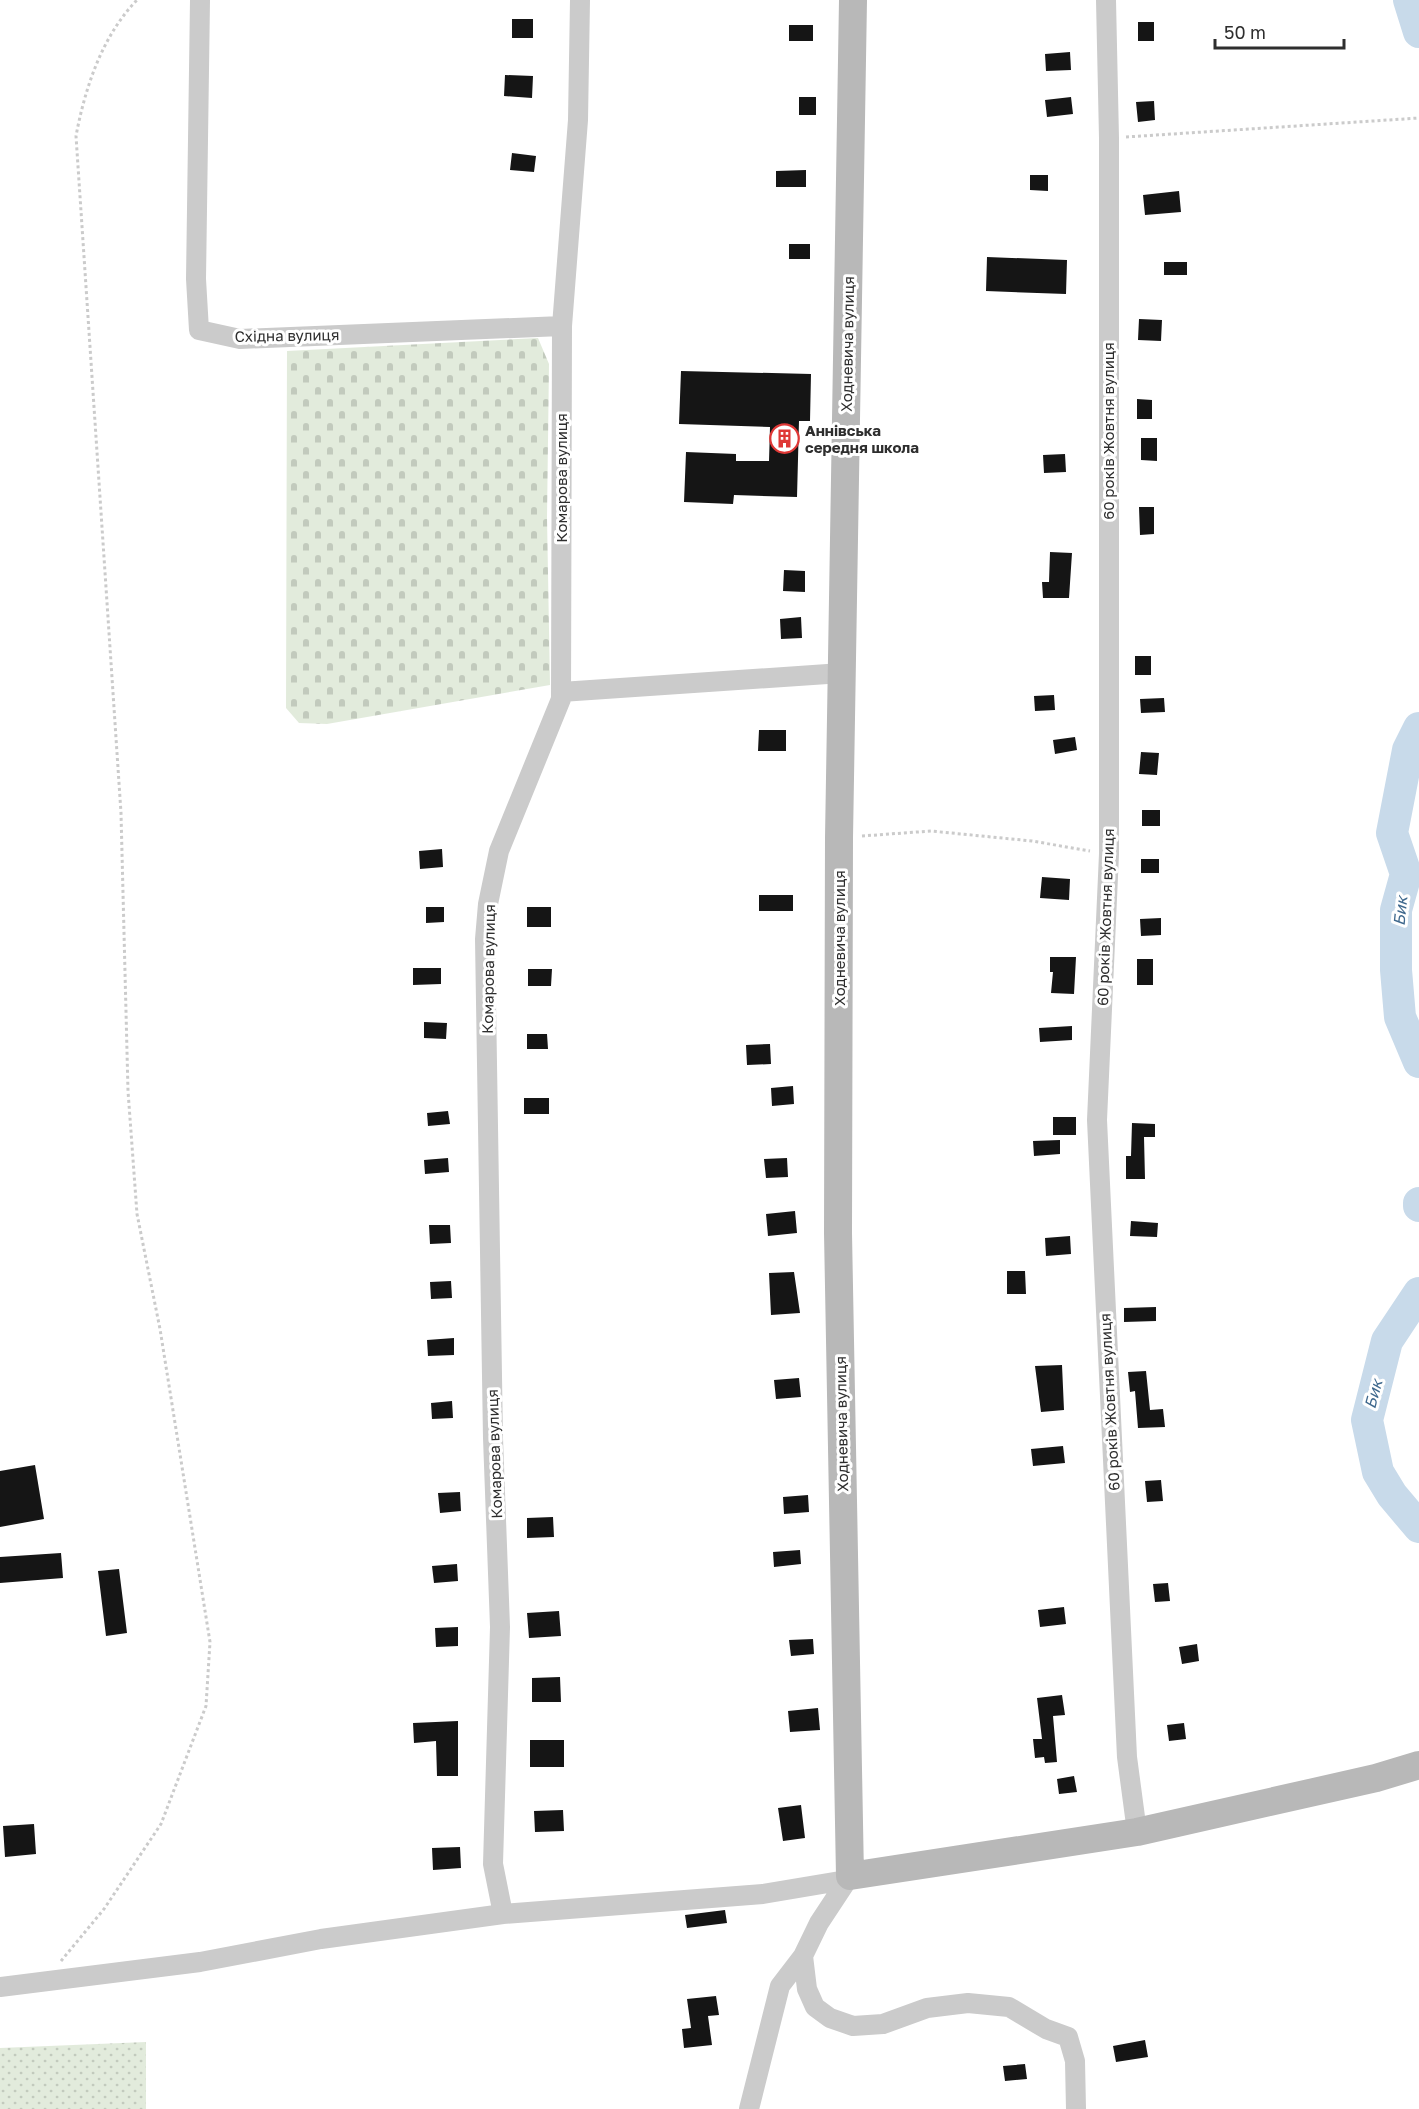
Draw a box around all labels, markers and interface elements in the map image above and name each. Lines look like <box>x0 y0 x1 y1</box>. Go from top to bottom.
scale bar <box>1215 12 1344 50</box>
text: 50 m <box>1224 21 1266 43</box>
street label: Ходневича вулиця <box>837 276 857 412</box>
street label: Східна вулиця <box>234 325 340 345</box>
street label: 60 років Жовтня вулиця <box>1099 342 1117 520</box>
street label: Комарова вулиця <box>552 413 570 543</box>
place label: Аннівська середня школа <box>805 421 919 456</box>
building icon: Аннівська середня школа <box>768 423 800 455</box>
street label: 60 років Жовтня вулиця <box>1093 828 1117 1006</box>
street label: Ходневича вулиця <box>830 870 848 1006</box>
water label: Бик <box>1389 893 1412 927</box>
street label: Комарова вулиця <box>478 904 498 1034</box>
street label: 60 років Жовтня вулиця <box>1095 1313 1123 1491</box>
street label: Ходневича вулиця <box>831 1356 851 1492</box>
water label: Бик <box>1360 1375 1387 1411</box>
street label: Комарова вулиця <box>483 1389 505 1519</box>

